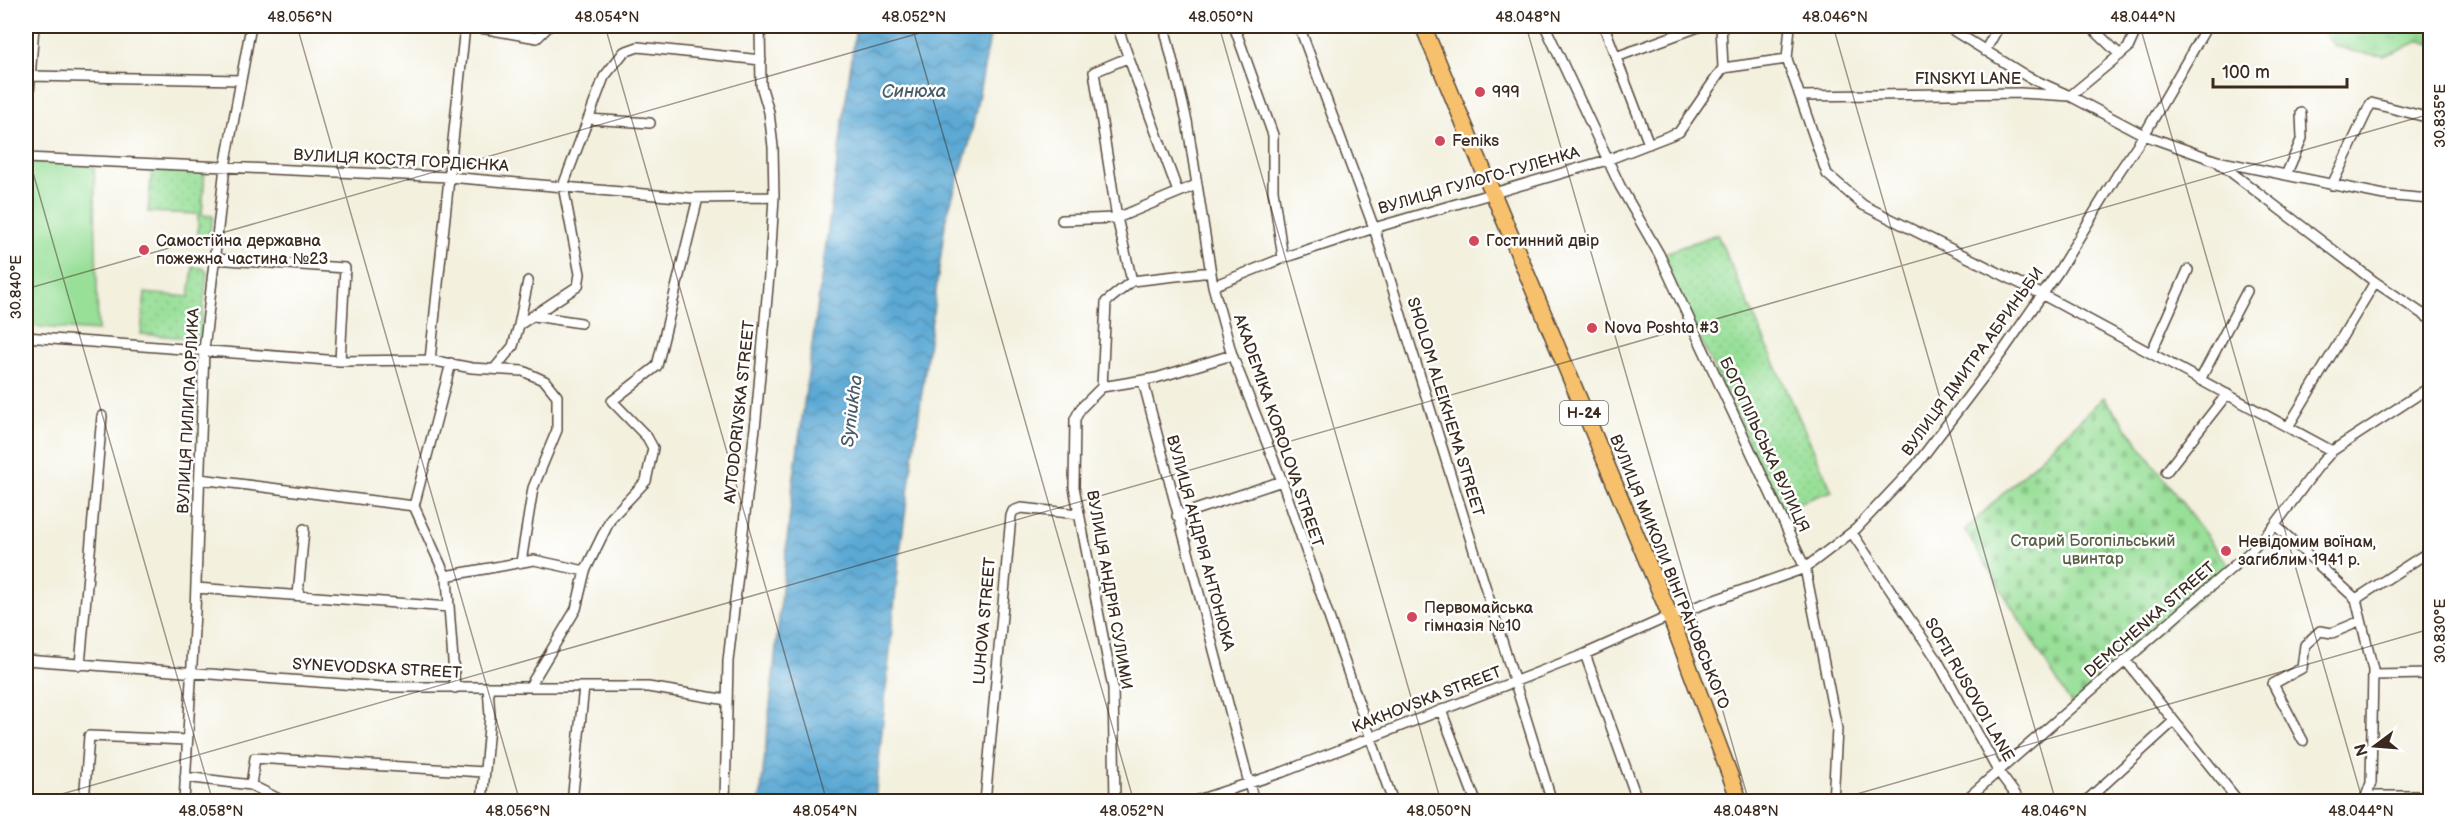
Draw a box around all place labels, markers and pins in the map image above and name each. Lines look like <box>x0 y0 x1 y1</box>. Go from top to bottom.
place label: 999 <box>1492 83 1520 102</box>
marker: 999 <box>1473 85 1487 99</box>
place label: Feniks <box>1452 132 1499 151</box>
marker: Feniks <box>1433 134 1447 148</box>
place label: Самостійна державна пожежна частина №23 <box>156 232 328 269</box>
place label: Гостинний двір <box>1486 232 1599 251</box>
marker: Гостинний двір <box>1467 234 1481 248</box>
marker: Самостійна державна пожежна частина №23 <box>137 243 151 257</box>
place label: Nova Poshta #3 <box>1604 319 1719 338</box>
marker: Nova Poshta #3 <box>1585 321 1599 335</box>
place label: Невідомим воїнам, загиблим 1941 р. <box>2238 533 2376 570</box>
marker: Невідомим воїнам, загиблим 1941 р. <box>2219 544 2233 558</box>
place label: Первомайська гімназія №10 <box>1424 599 1534 636</box>
marker: Первомайська гімназія №10 <box>1405 610 1419 624</box>

